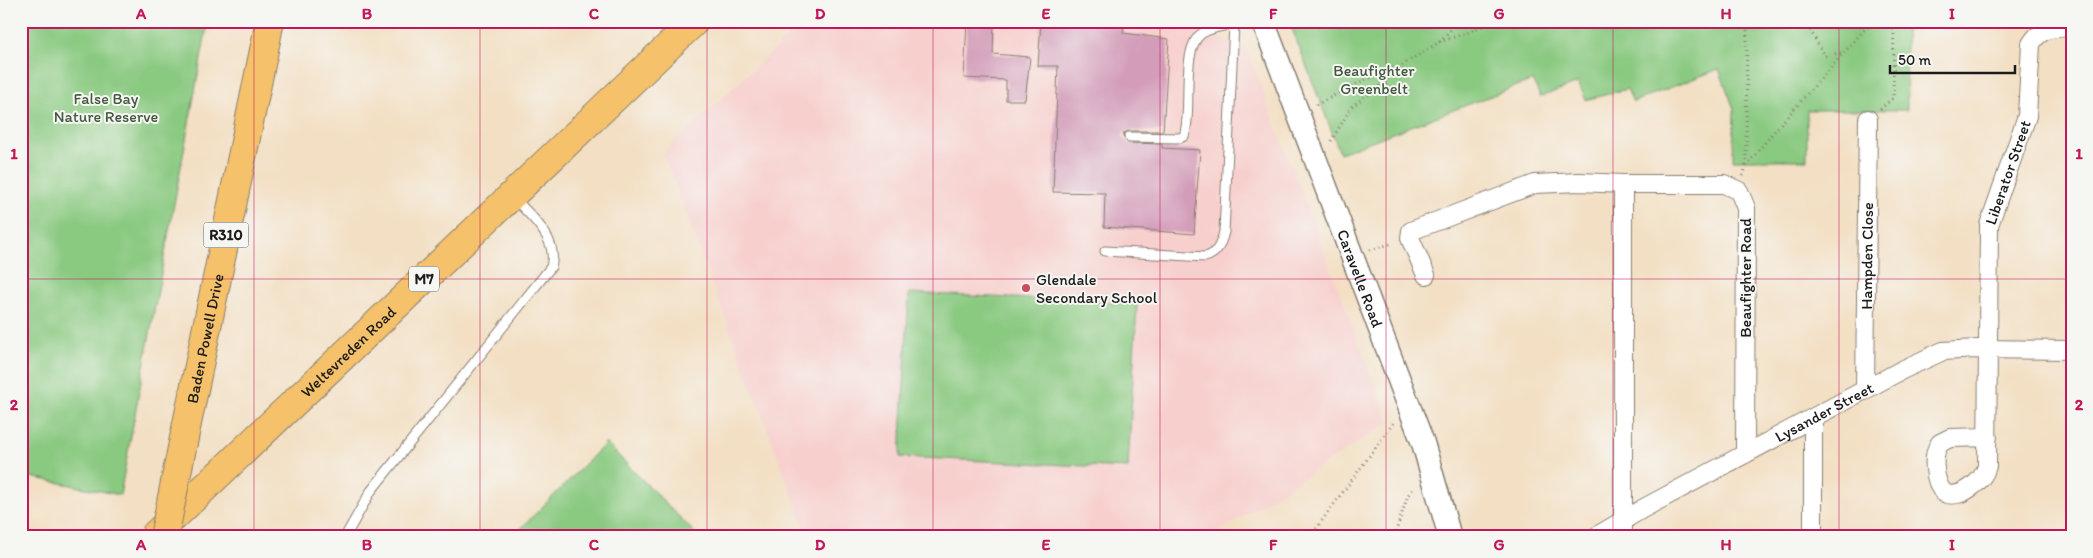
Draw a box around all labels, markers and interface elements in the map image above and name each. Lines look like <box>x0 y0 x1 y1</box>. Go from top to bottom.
text: A <box>135 4 147 23</box>
text: B <box>362 4 373 23</box>
text: C <box>589 4 600 23</box>
text: D <box>815 4 826 23</box>
text: E <box>1042 4 1051 23</box>
text: F <box>1269 4 1278 23</box>
text: G <box>1493 4 1505 23</box>
text: H <box>1720 4 1732 23</box>
text: I <box>1949 4 1955 23</box>
scale bar <box>1890 42 2016 74</box>
text: 50 m <box>1898 51 1931 69</box>
park label: Beaufighter Greenbelt <box>1333 61 1415 98</box>
park label: False Bay Nature Reserve <box>54 89 159 126</box>
street label: Liberator Street <box>1980 118 2034 227</box>
text: 1 <box>10 144 18 163</box>
text: 1 <box>2075 144 2083 163</box>
street label: Hampden Close <box>1856 202 1877 310</box>
street label: Beaufighter Road <box>1736 218 1755 338</box>
road number: R310 <box>204 222 248 248</box>
street label: Caravelle Road <box>1333 227 1388 330</box>
road number: M7 <box>409 266 439 292</box>
place label: Glendale Secondary School <box>1036 270 1158 307</box>
street label: Baden Powell Drive <box>182 271 227 405</box>
marker: Glendale Secondary School <box>1020 282 1032 294</box>
street label: Weltevreden Road <box>296 301 400 401</box>
street label: Lysander Street <box>1772 378 1876 446</box>
text: 2 <box>10 395 19 414</box>
text: 2 <box>2075 395 2084 414</box>
text: A <box>135 535 147 554</box>
text: B <box>362 535 373 554</box>
text: C <box>589 535 600 554</box>
text: D <box>815 535 826 554</box>
text: E <box>1042 535 1051 554</box>
text: F <box>1269 535 1278 554</box>
text: G <box>1493 535 1505 554</box>
text: H <box>1720 535 1732 554</box>
text: I <box>1949 535 1955 554</box>

